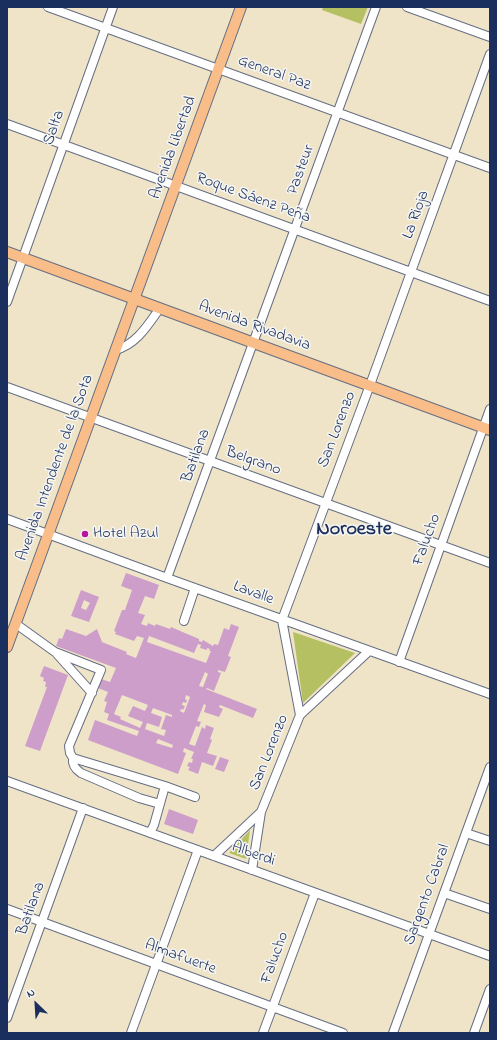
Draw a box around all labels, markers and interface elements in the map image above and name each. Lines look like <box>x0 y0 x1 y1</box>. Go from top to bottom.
street label: General Paz <box>235 52 313 96</box>
street label: Avenida Libertad <box>146 94 202 202</box>
street label: Salta <box>40 108 70 148</box>
street label: Pasteur <box>284 142 320 198</box>
street label: Roque Sáenz Peña <box>193 169 313 229</box>
street label: La Rioja <box>399 188 435 242</box>
street label: Avenida Rivadavia <box>195 298 313 356</box>
street label: Avenida Intendente de la Sota <box>13 372 99 564</box>
street label: San Lorenzo <box>315 389 361 471</box>
street label: Batilana <box>178 427 216 485</box>
street label: Belgrano <box>223 443 283 481</box>
street label: Falucho <box>410 511 446 569</box>
district label: Noroeste <box>316 519 392 543</box>
place label: Hotel Azul <box>93 524 158 544</box>
marker: Hotel Azul <box>80 529 90 539</box>
street label: Lavalle <box>230 578 276 610</box>
street label: San Lorenzo <box>246 712 294 794</box>
street label: Alberdi <box>229 838 277 872</box>
street label: Sargento Cabral <box>401 842 455 948</box>
street label: Batilana <box>13 880 51 938</box>
street label: Falucho <box>258 929 294 987</box>
street label: Almafuerte <box>142 936 218 980</box>
north arrow <box>16 984 56 1024</box>
text: N <box>24 984 38 1002</box>

